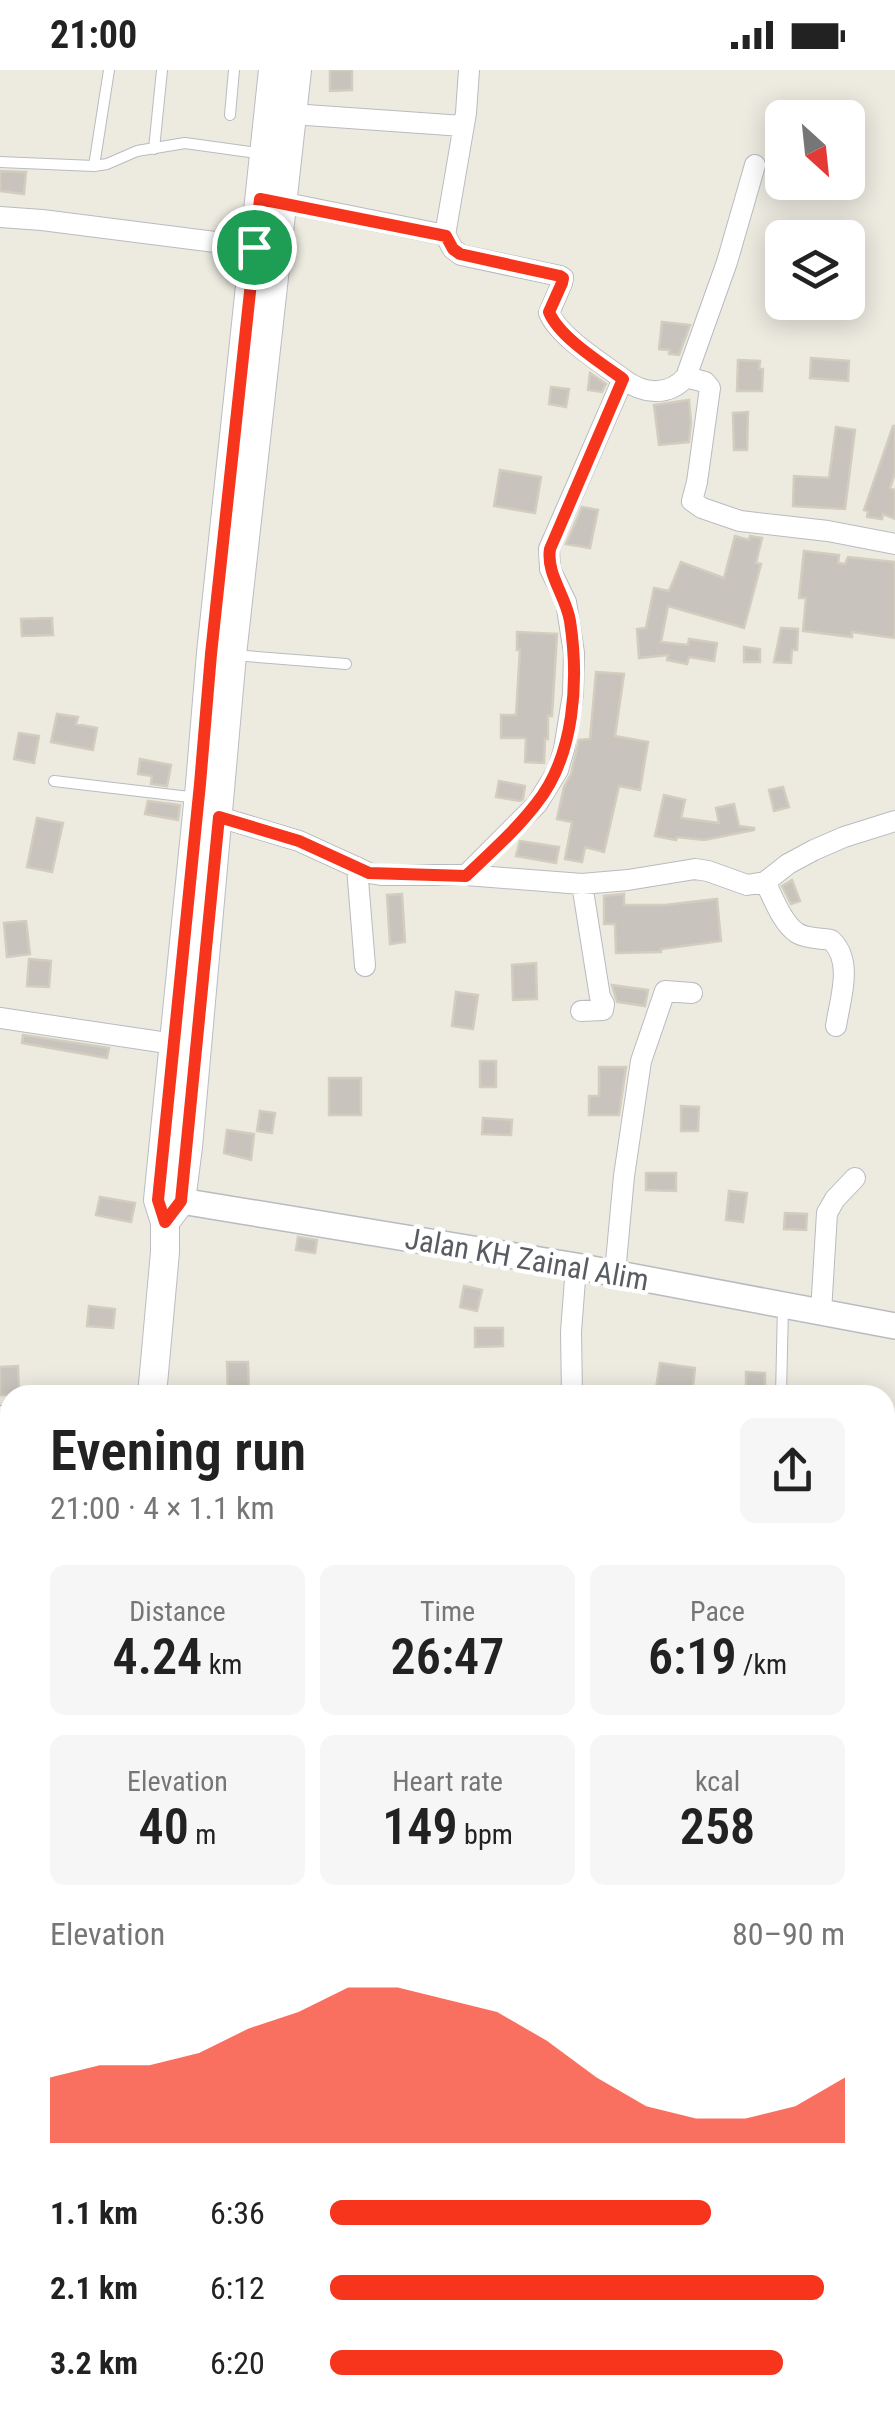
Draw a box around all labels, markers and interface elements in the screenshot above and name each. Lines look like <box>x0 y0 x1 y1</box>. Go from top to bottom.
text: 21:00 <box>50 13 137 57</box>
north arrow <box>765 100 865 200</box>
map controls <box>765 100 865 320</box>
pin <box>212 205 297 290</box>
icon: arrive <box>227 220 282 275</box>
button: layers <box>765 220 865 320</box>
street label: Jalan KH Zainal Alim <box>402 1220 652 1298</box>
button: share <box>740 1418 845 1523</box>
text: Evening run <box>50 1419 306 1483</box>
text: 21:00 · 4 × 1.1 km <box>50 1489 275 1527</box>
text: Distance <box>129 1595 226 1628</box>
text: Time <box>420 1595 475 1628</box>
text: Pace <box>690 1595 745 1628</box>
text: 4.24 <box>113 1628 202 1686</box>
text: 26:47 <box>391 1628 504 1686</box>
text: 6:19 <box>648 1628 737 1686</box>
text: km <box>202 1648 242 1681</box>
text: /km <box>737 1648 787 1681</box>
text: Elevation <box>127 1765 228 1798</box>
text: Heart rate <box>392 1765 503 1798</box>
text: kcal <box>695 1765 740 1798</box>
text: 40 <box>139 1798 189 1856</box>
text: 149 <box>382 1798 458 1856</box>
text: 258 <box>680 1798 755 1856</box>
text: m <box>189 1818 216 1851</box>
text: bpm <box>458 1818 513 1851</box>
text: Elevation <box>50 1915 165 1953</box>
text: 80–90 m <box>732 1915 845 1953</box>
text: 1.1 km <box>50 2194 138 2232</box>
text: 6:36 <box>210 2194 265 2232</box>
text: 2.1 km <box>50 2269 138 2307</box>
text: 6:12 <box>210 2269 265 2307</box>
text: 3.2 km <box>50 2344 138 2382</box>
text: 6:20 <box>210 2344 265 2382</box>

